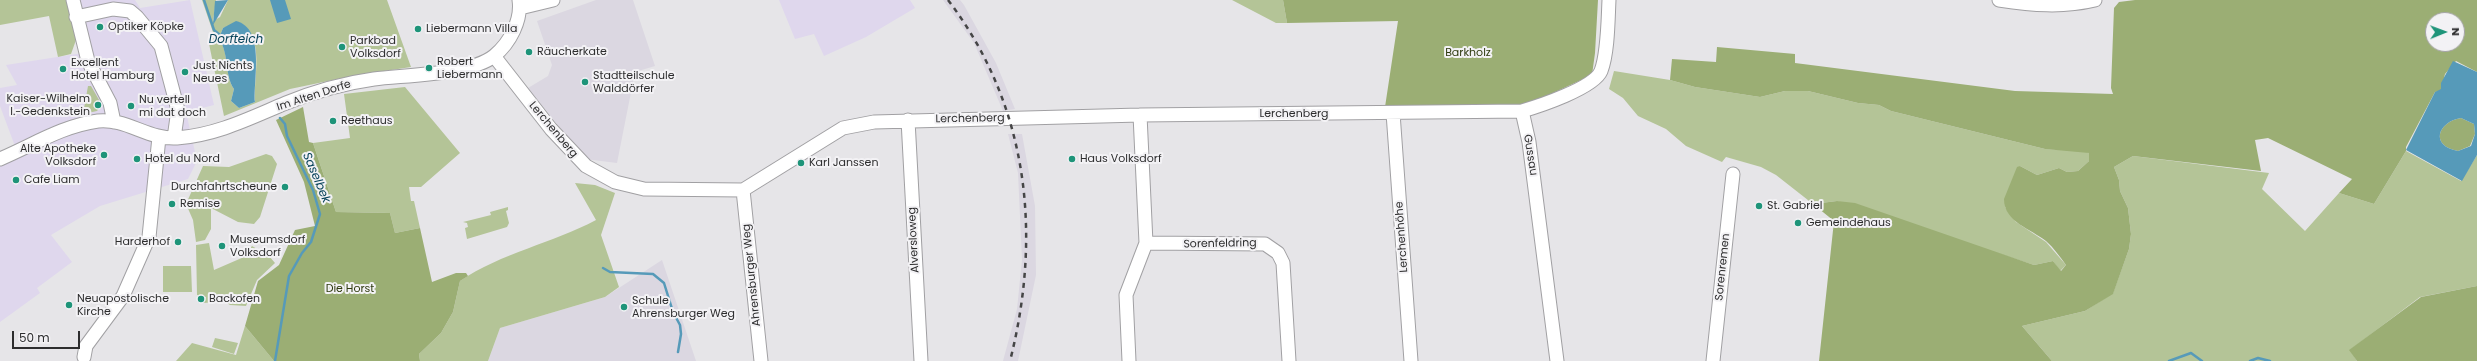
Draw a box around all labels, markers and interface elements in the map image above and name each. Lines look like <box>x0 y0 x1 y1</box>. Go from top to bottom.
north arrow <box>2425 12 2465 52</box>
place label: Optiker Köpke <box>108 20 184 34</box>
marker: Optiker Köpke <box>95 22 105 32</box>
place label: Liebermann Villa <box>426 22 517 36</box>
marker: Liebermann Villa <box>413 24 423 34</box>
text: N <box>2448 28 2464 36</box>
water label: Dorfteich <box>209 33 263 47</box>
place label: Parkbad Volksdorf <box>350 34 401 60</box>
marker: Parkbad Volksdorf <box>337 42 347 52</box>
place label: Räucherkate <box>537 45 607 59</box>
park label: Barkholz <box>1445 46 1491 60</box>
marker: Räucherkate <box>524 47 534 57</box>
place label: Robert Liebermann <box>437 55 502 81</box>
place label: Excellent Hotel Hamburg <box>71 56 155 82</box>
place label: Just Nichts Neues <box>193 59 252 85</box>
marker: Robert Liebermann <box>424 63 434 73</box>
marker: Excellent Hotel Hamburg <box>58 64 68 74</box>
marker: Just Nichts Neues <box>180 67 190 77</box>
place label: Stadtteilschule Walddörfer <box>593 69 675 95</box>
marker: Stadtteilschule Walddörfer <box>580 77 590 87</box>
street label: Im Alten Dorfe <box>275 78 353 114</box>
place label: Kaiser-Wilhelm I.-Gedenkstein <box>6 92 90 118</box>
place label: Nu vertell mi dat doch <box>139 93 206 119</box>
street label: Lerchenberg <box>526 99 580 161</box>
marker: Kaiser-Wilhelm I.-Gedenkstein <box>93 100 103 110</box>
marker: Nu vertell mi dat doch <box>126 101 136 111</box>
street label: Lerchenberg <box>1259 107 1329 121</box>
street label: Lerchenberg <box>935 112 1005 126</box>
place label: Reethaus <box>341 114 393 128</box>
marker: Reethaus <box>328 116 338 126</box>
street label: Gussau <box>1520 133 1540 177</box>
place label: Alte Apotheke Volksdorf <box>20 142 96 168</box>
marker: Alte Apotheke Volksdorf <box>99 150 109 160</box>
water label: Saselbek <box>299 151 333 205</box>
place label: Hotel du Nord <box>145 152 220 166</box>
place label: Haus Volksdorf <box>1080 152 1162 166</box>
marker: Hotel du Nord <box>132 154 142 164</box>
marker: Haus Volksdorf <box>1067 154 1077 164</box>
place label: Karl Janssen <box>809 156 878 170</box>
marker: Karl Janssen <box>796 158 806 168</box>
place label: Cafe Liam <box>24 173 80 187</box>
marker: Cafe Liam <box>11 175 21 185</box>
place label: Durchfahrtscheune <box>171 180 277 194</box>
marker: Durchfahrtscheune <box>280 182 290 192</box>
place label: Remise <box>180 197 220 211</box>
marker: Remise <box>167 199 177 209</box>
place label: St. Gabriel <box>1767 199 1822 213</box>
street label: Lerchenhöhe <box>1393 201 1411 273</box>
marker: St. Gabriel <box>1754 201 1764 211</box>
street label: Alversloweg <box>906 207 922 273</box>
place label: Gemeindehaus <box>1806 216 1891 230</box>
marker: Gemeindehaus <box>1793 218 1803 228</box>
street label: Ahrensburger Weg <box>740 223 764 327</box>
place label: Museumsdorf Volksdorf <box>230 233 305 259</box>
street label: Sorenremen <box>1713 233 1733 301</box>
place label: Harderhof <box>115 235 170 249</box>
marker: Harderhof <box>173 237 183 247</box>
street label: Sorenfeldring <box>1183 237 1257 251</box>
marker: Museumsdorf Volksdorf <box>217 241 227 251</box>
park label: Die Horst <box>326 282 374 296</box>
place label: Neuapostolische Kirche <box>77 292 169 318</box>
place label: Backofen <box>209 292 260 306</box>
marker: Backofen <box>196 294 206 304</box>
place label: Schule Ahrensburger Weg <box>632 294 735 320</box>
marker: Neuapostolische Kirche <box>64 300 74 310</box>
marker: Schule Ahrensburger Weg <box>619 302 629 312</box>
scale bar <box>14 323 82 349</box>
text: 50 m <box>19 329 50 346</box>

